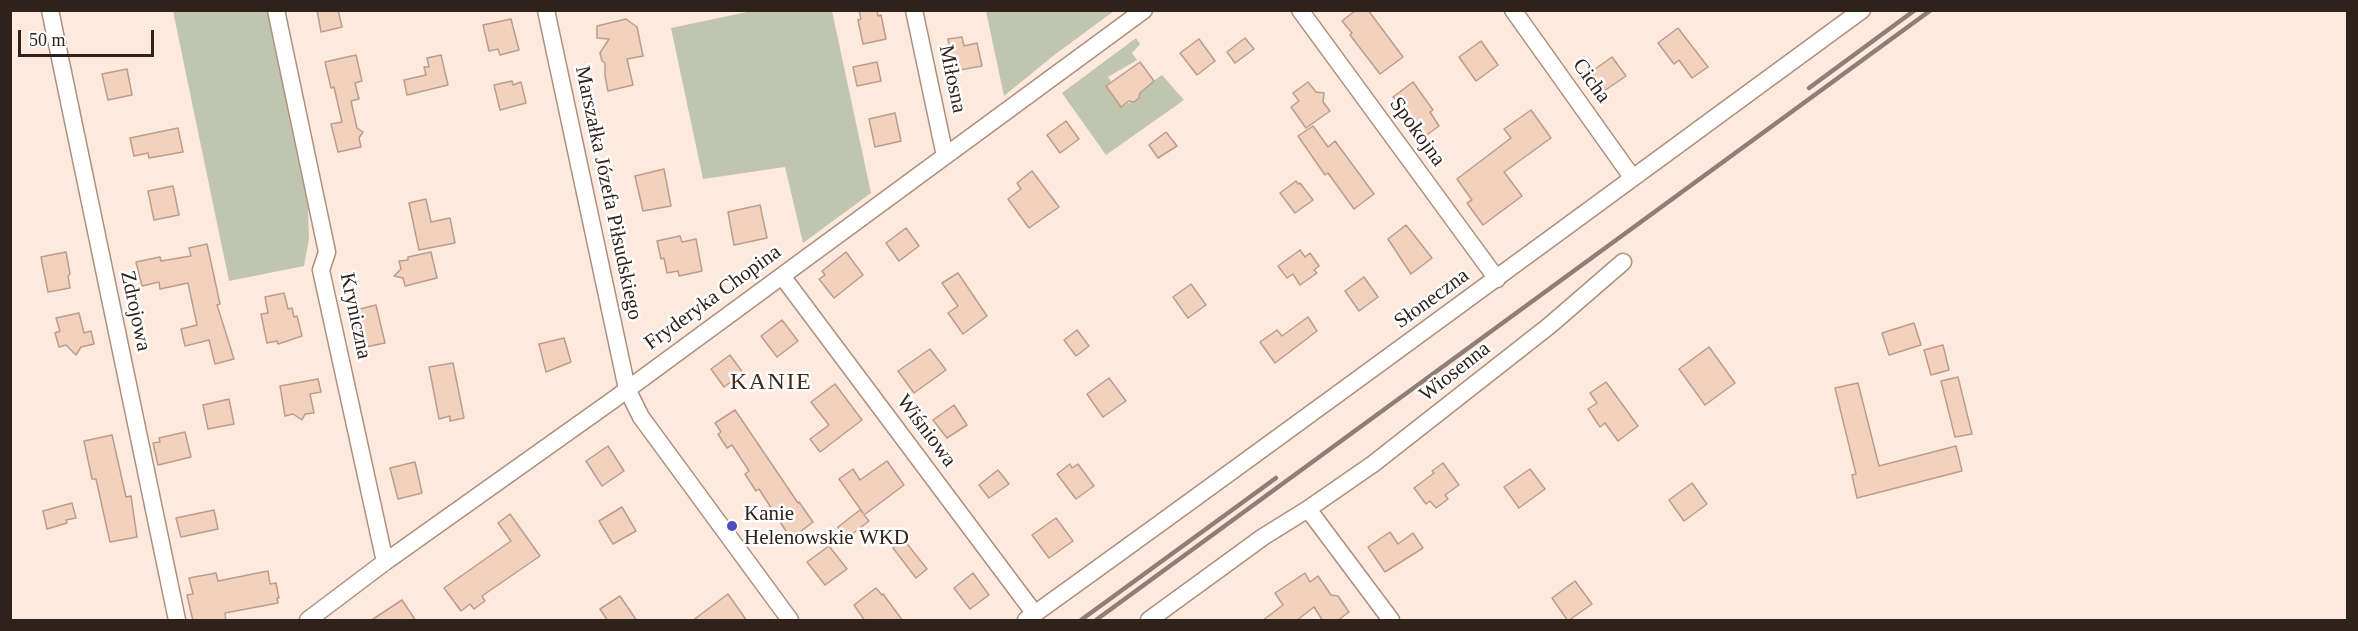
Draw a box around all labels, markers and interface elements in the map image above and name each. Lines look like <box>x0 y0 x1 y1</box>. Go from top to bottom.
scale bar <box>21 18 158 56</box>
text: 50 m <box>29 30 66 50</box>
street label: Miłosna <box>933 43 971 115</box>
street label: Cicha <box>1566 54 1616 108</box>
street label: Marszałka Józefa Piłsudskiego <box>569 64 647 322</box>
street label: Spokojna <box>1383 93 1451 171</box>
street label: Fryderyka Chopina <box>640 240 786 356</box>
street label: Słoneczna <box>1390 263 1474 335</box>
street label: Zdrojowa <box>114 268 156 354</box>
street label: Kryniczna <box>334 271 376 361</box>
street label: Wiosenna <box>1414 336 1496 408</box>
district label: KANIE <box>730 369 812 397</box>
street label: Wiśniowa <box>891 390 961 472</box>
place label: Kanie Helenowskie WKD <box>744 501 909 551</box>
marker: Kanie Helenowskie WKD <box>725 519 739 533</box>

